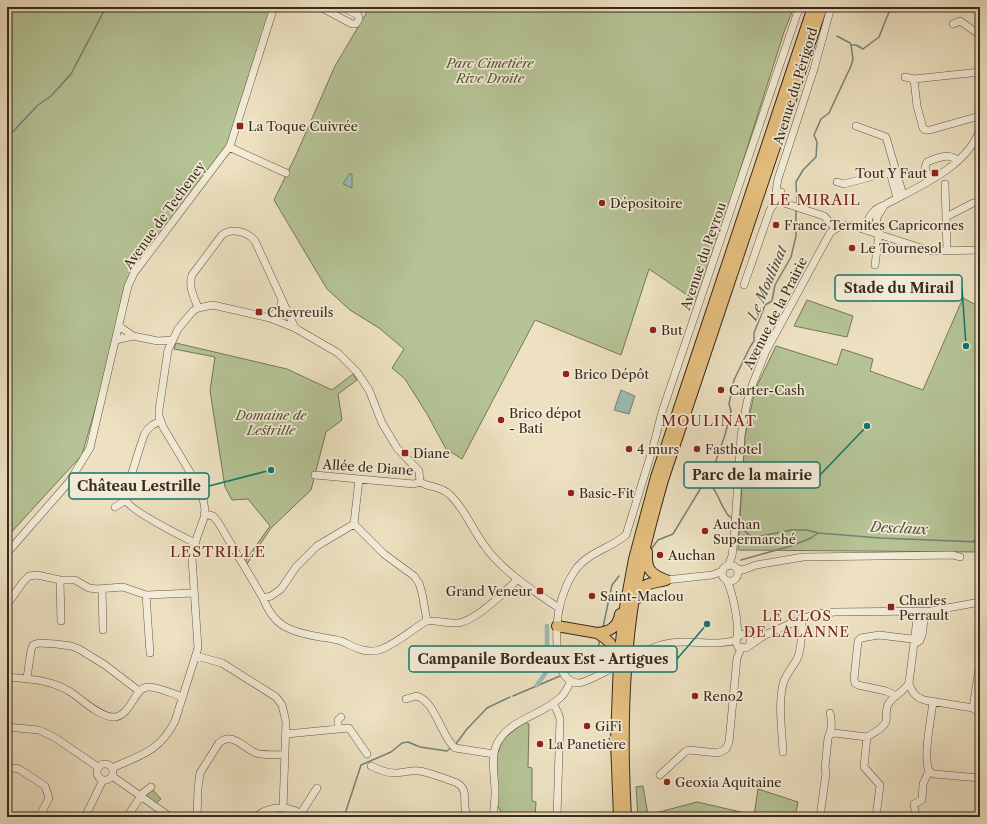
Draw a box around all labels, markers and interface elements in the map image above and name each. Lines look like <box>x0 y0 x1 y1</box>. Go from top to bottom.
street label: Avenue du Périgord <box>769 25 821 148</box>
park label: Parc Cimetière Rive Droite <box>445 55 534 86</box>
place label: La Toque Cuivrée <box>248 118 358 134</box>
marker: La Toque Cuivrée <box>235 121 245 131</box>
street label: Avenue de Techeney <box>119 158 209 272</box>
place label: Tout Y Faut <box>855 165 927 181</box>
marker: Tout Y Faut <box>930 168 940 178</box>
district label: LE MIRAIL <box>769 190 861 209</box>
place label: Dépositoire <box>610 195 683 211</box>
marker: Dépositoire <box>597 198 607 208</box>
street label: Avenue du Peyrou <box>677 200 729 313</box>
place label: France Termites Capricornes <box>784 217 964 233</box>
marker: France Termites Capricornes <box>771 220 781 230</box>
place label: Le Tournesol <box>860 240 942 256</box>
water label: Le Moulinat <box>743 242 791 324</box>
marker: Le Tournesol <box>847 243 857 253</box>
street label: Avenue de la Prairie <box>739 254 810 373</box>
callout: Stade du Mirail <box>835 275 962 301</box>
text: Stade du Mirail <box>844 279 954 297</box>
place label: Chevreuils <box>267 304 334 320</box>
marker: Chevreuils <box>254 307 264 317</box>
place label: But <box>661 322 683 338</box>
marker: But <box>648 325 658 335</box>
place label: Brico Dépôt <box>574 366 650 382</box>
marker: Brico Dépôt <box>561 369 571 379</box>
place label: Carter-Cash <box>729 382 805 398</box>
marker: Carter-Cash <box>716 385 726 395</box>
place label: Brico dépot - Bati <box>509 405 582 436</box>
park label: Domaine de Lestrille <box>234 407 307 438</box>
district label: MOULINAT <box>661 411 757 430</box>
marker: Brico dépot - Bati <box>496 415 506 425</box>
place label: 4 murs <box>637 441 680 457</box>
place label: Fasthotel <box>705 441 762 457</box>
marker: 4 murs <box>624 444 634 454</box>
marker: Fasthotel <box>692 444 702 454</box>
place label: Diane <box>413 445 450 461</box>
marker: Diane <box>400 448 410 458</box>
street label: Allée de Diane <box>321 456 414 478</box>
callout: Parc de la mairie <box>684 462 820 488</box>
text: Parc de la mairie <box>692 466 812 484</box>
callout: Château Lestrille <box>69 473 209 499</box>
text: Château Lestrille <box>77 477 201 495</box>
place label: Basic-Fit <box>579 485 635 501</box>
marker: Basic-Fit <box>566 488 576 498</box>
place label: Auchan Supermarché <box>712 516 796 547</box>
water label: Desclaux <box>869 517 929 539</box>
marker: Auchan Supermarché <box>700 526 710 536</box>
district label: LESTRILLE <box>170 542 266 561</box>
place label: Auchan <box>667 547 715 563</box>
marker: Auchan <box>655 550 665 560</box>
place label: Grand Veneur <box>446 583 533 599</box>
marker: Grand Veneur <box>535 586 545 596</box>
place label: Saint-Maclou <box>600 588 684 604</box>
marker: Saint-Maclou <box>587 591 597 601</box>
place label: Charles Perrault <box>899 592 949 623</box>
marker: Charles Perrault <box>886 602 896 612</box>
district label: LE CLOS DE LALANNE <box>744 607 850 641</box>
callout: Campanile Bordeaux Est - Artigues <box>409 646 677 672</box>
text: Campanile Bordeaux Est - Artigues <box>417 650 669 668</box>
place label: Reno2 <box>703 688 743 704</box>
marker: Reno2 <box>690 691 700 701</box>
place label: GiFi <box>595 718 622 734</box>
marker: GiFi <box>582 721 592 731</box>
place label: La Panetière <box>548 736 626 752</box>
marker: La Panetière <box>535 739 545 749</box>
place label: Geoxia Aquitaine <box>675 774 782 790</box>
marker: Geoxia Aquitaine <box>662 777 672 787</box>

